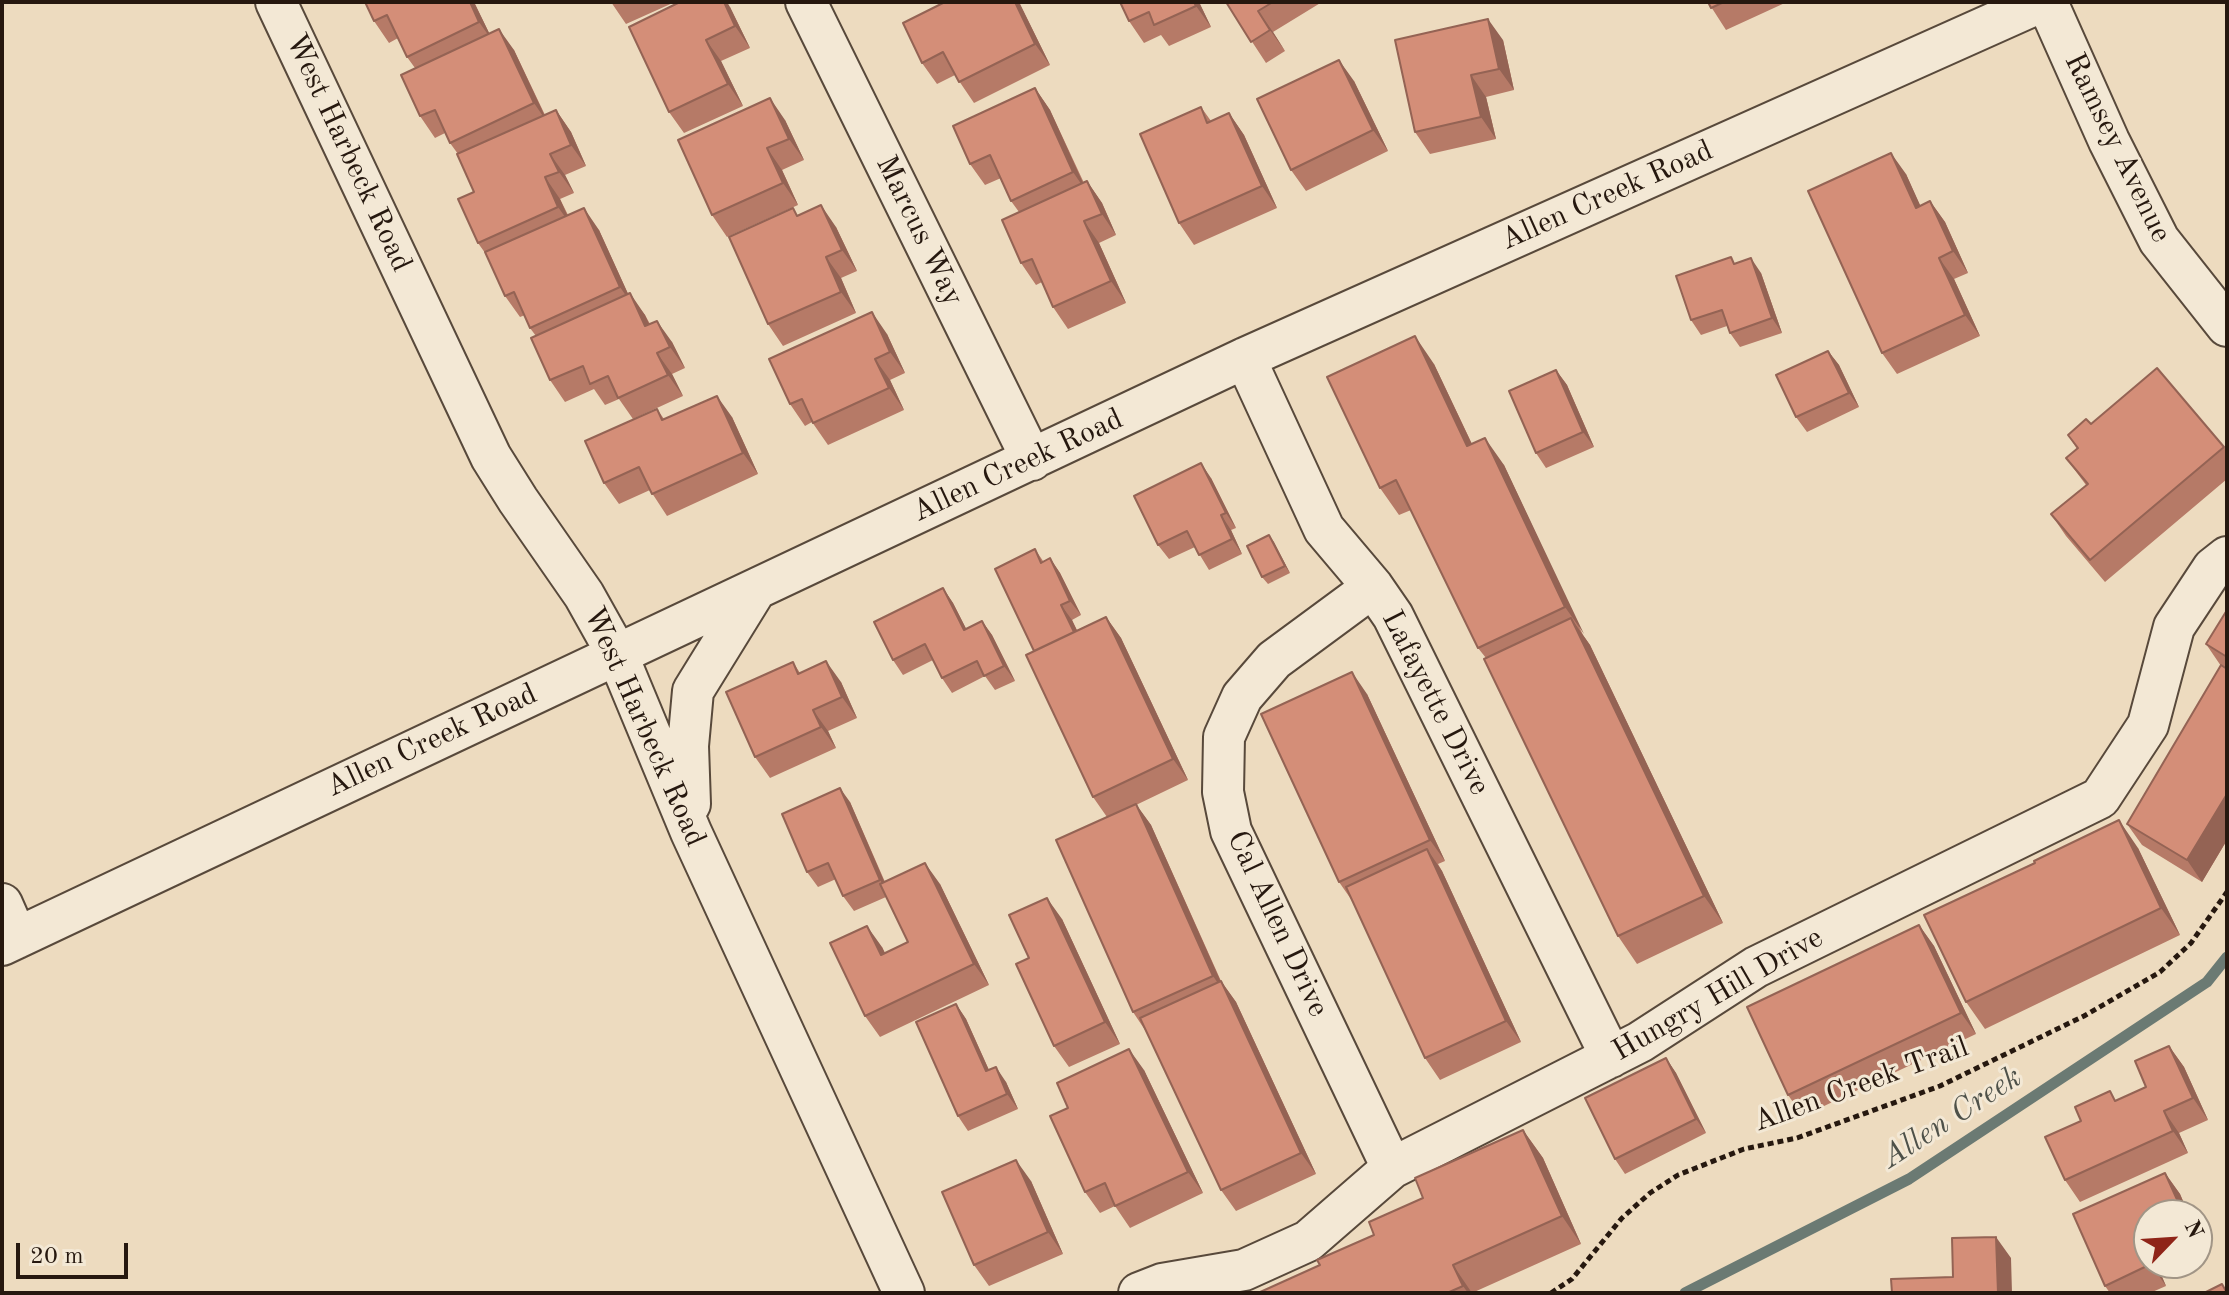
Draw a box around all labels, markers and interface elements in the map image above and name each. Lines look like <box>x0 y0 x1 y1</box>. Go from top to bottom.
street label: West Harbeck Road <box>277 28 419 278</box>
street label: Ramsey Avenue <box>2056 47 2178 249</box>
street label: Allen Creek Road <box>1495 133 1719 259</box>
street label: Marcus Way <box>867 150 971 312</box>
street label: Allen Creek Road <box>907 401 1129 531</box>
street label: West Harbeck Road <box>575 602 713 852</box>
street label: Lafayette Drive <box>1373 605 1497 801</box>
street label: Allen Creek Road <box>321 676 543 806</box>
street label: Cal Allen Drive <box>1218 825 1336 1023</box>
street label: Hungry Hill Drive <box>1606 920 1830 1070</box>
street label: Allen Creek Trail <box>1749 1029 1973 1141</box>
water label: Allen Creek <box>1875 1059 2029 1177</box>
north arrow <box>2133 1199 2213 1279</box>
text: N <box>2179 1217 2206 1242</box>
scale bar <box>20 1227 132 1277</box>
text: 20 m <box>30 1245 84 1269</box>

